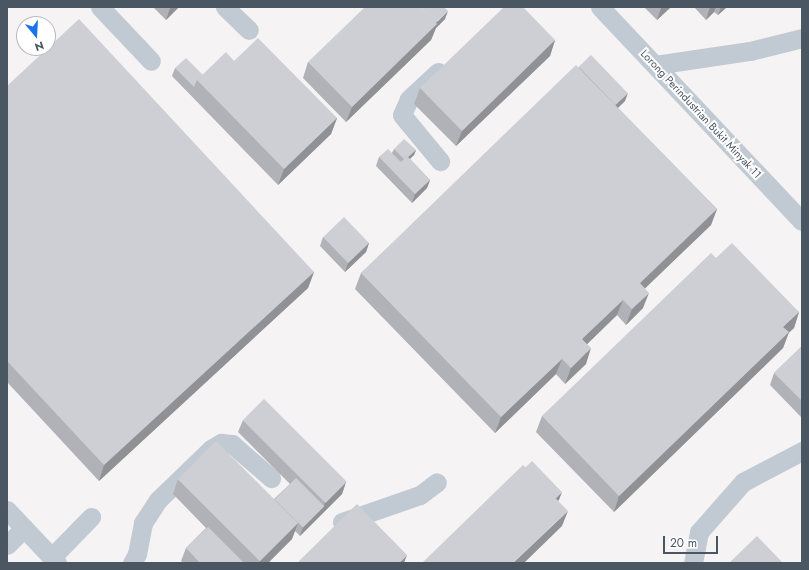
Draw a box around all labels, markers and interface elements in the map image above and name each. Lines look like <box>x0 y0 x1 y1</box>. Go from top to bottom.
north arrow <box>16 16 56 56</box>
text: N <box>33 38 46 55</box>
street label: Lorong Perindustrian Bukit Minyak 11 <box>638 47 764 181</box>
scale bar <box>665 528 720 554</box>
text: 20 m <box>670 534 697 552</box>

